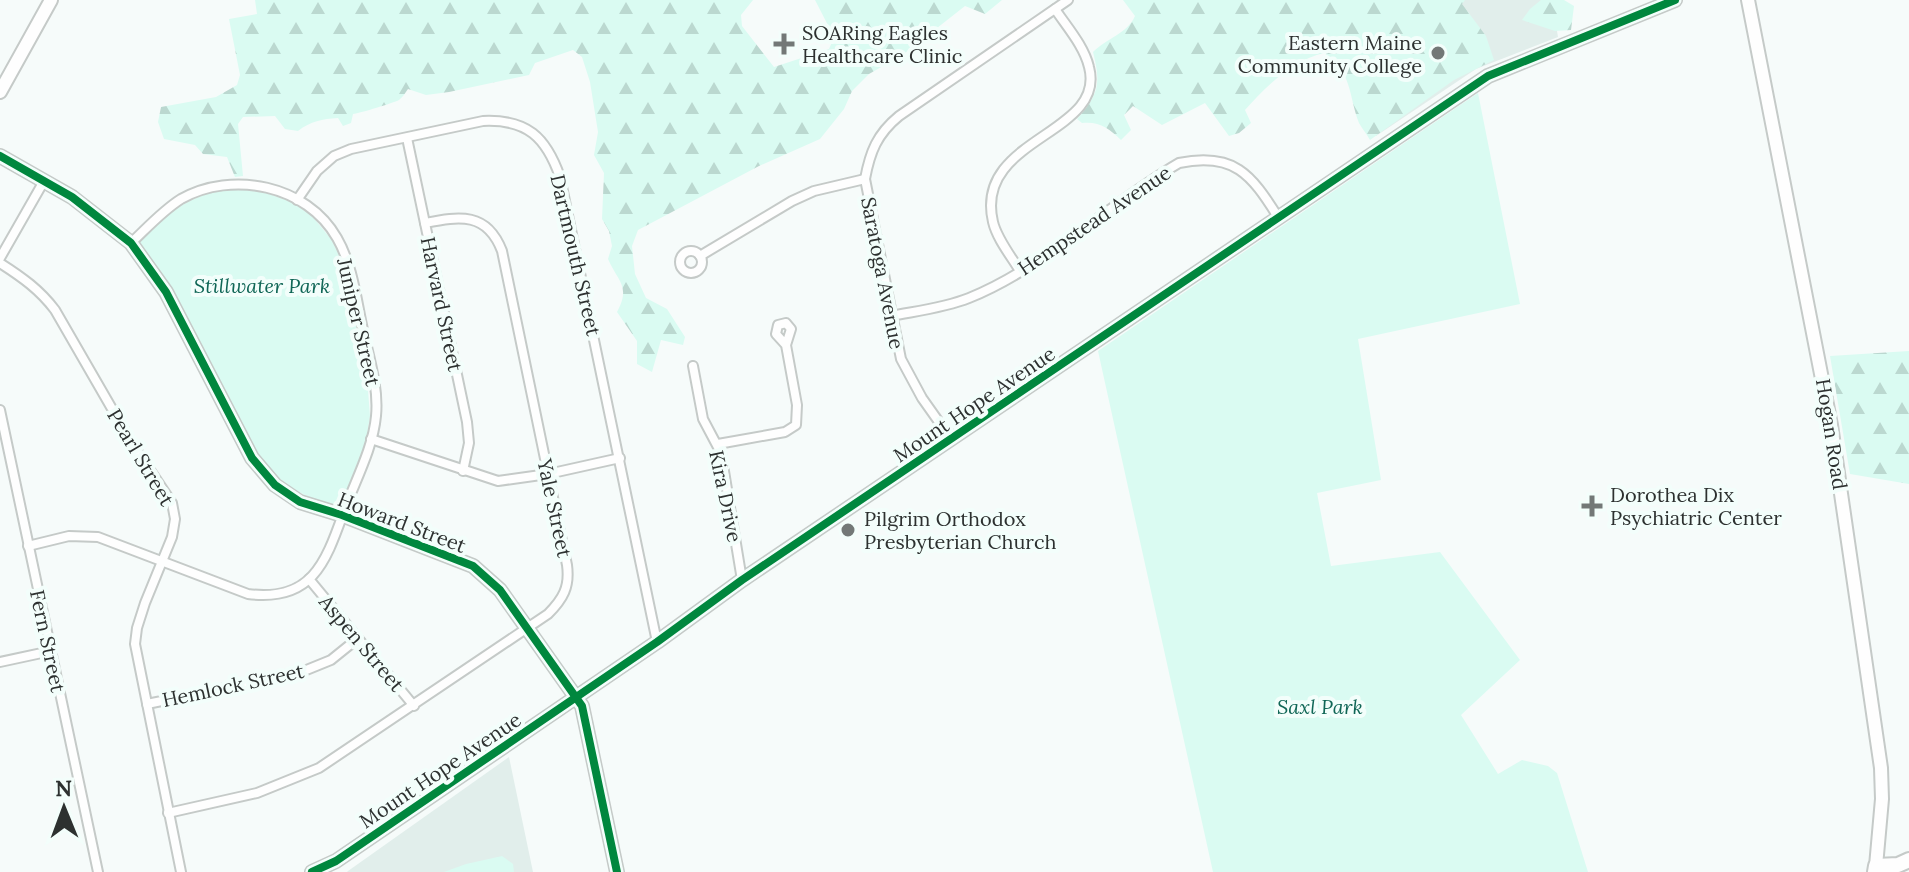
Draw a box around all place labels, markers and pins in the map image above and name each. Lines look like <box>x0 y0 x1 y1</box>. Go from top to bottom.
place label: SOARing Eagles Healthcare Clinic <box>802 20 962 68</box>
place label: Eastern Maine Community College <box>1238 30 1422 78</box>
marker: SOARing Eagles Healthcare Clinic <box>773 33 795 55</box>
marker: Eastern Maine Community College <box>1429 44 1447 62</box>
place label: Dorothea Dix Psychiatric Center <box>1610 482 1782 530</box>
marker: Dorothea Dix Psychiatric Center <box>1581 495 1603 517</box>
place label: Pilgrim Orthodox Presbyterian Church <box>864 506 1057 554</box>
marker: Pilgrim Orthodox Presbyterian Church <box>839 521 857 539</box>

